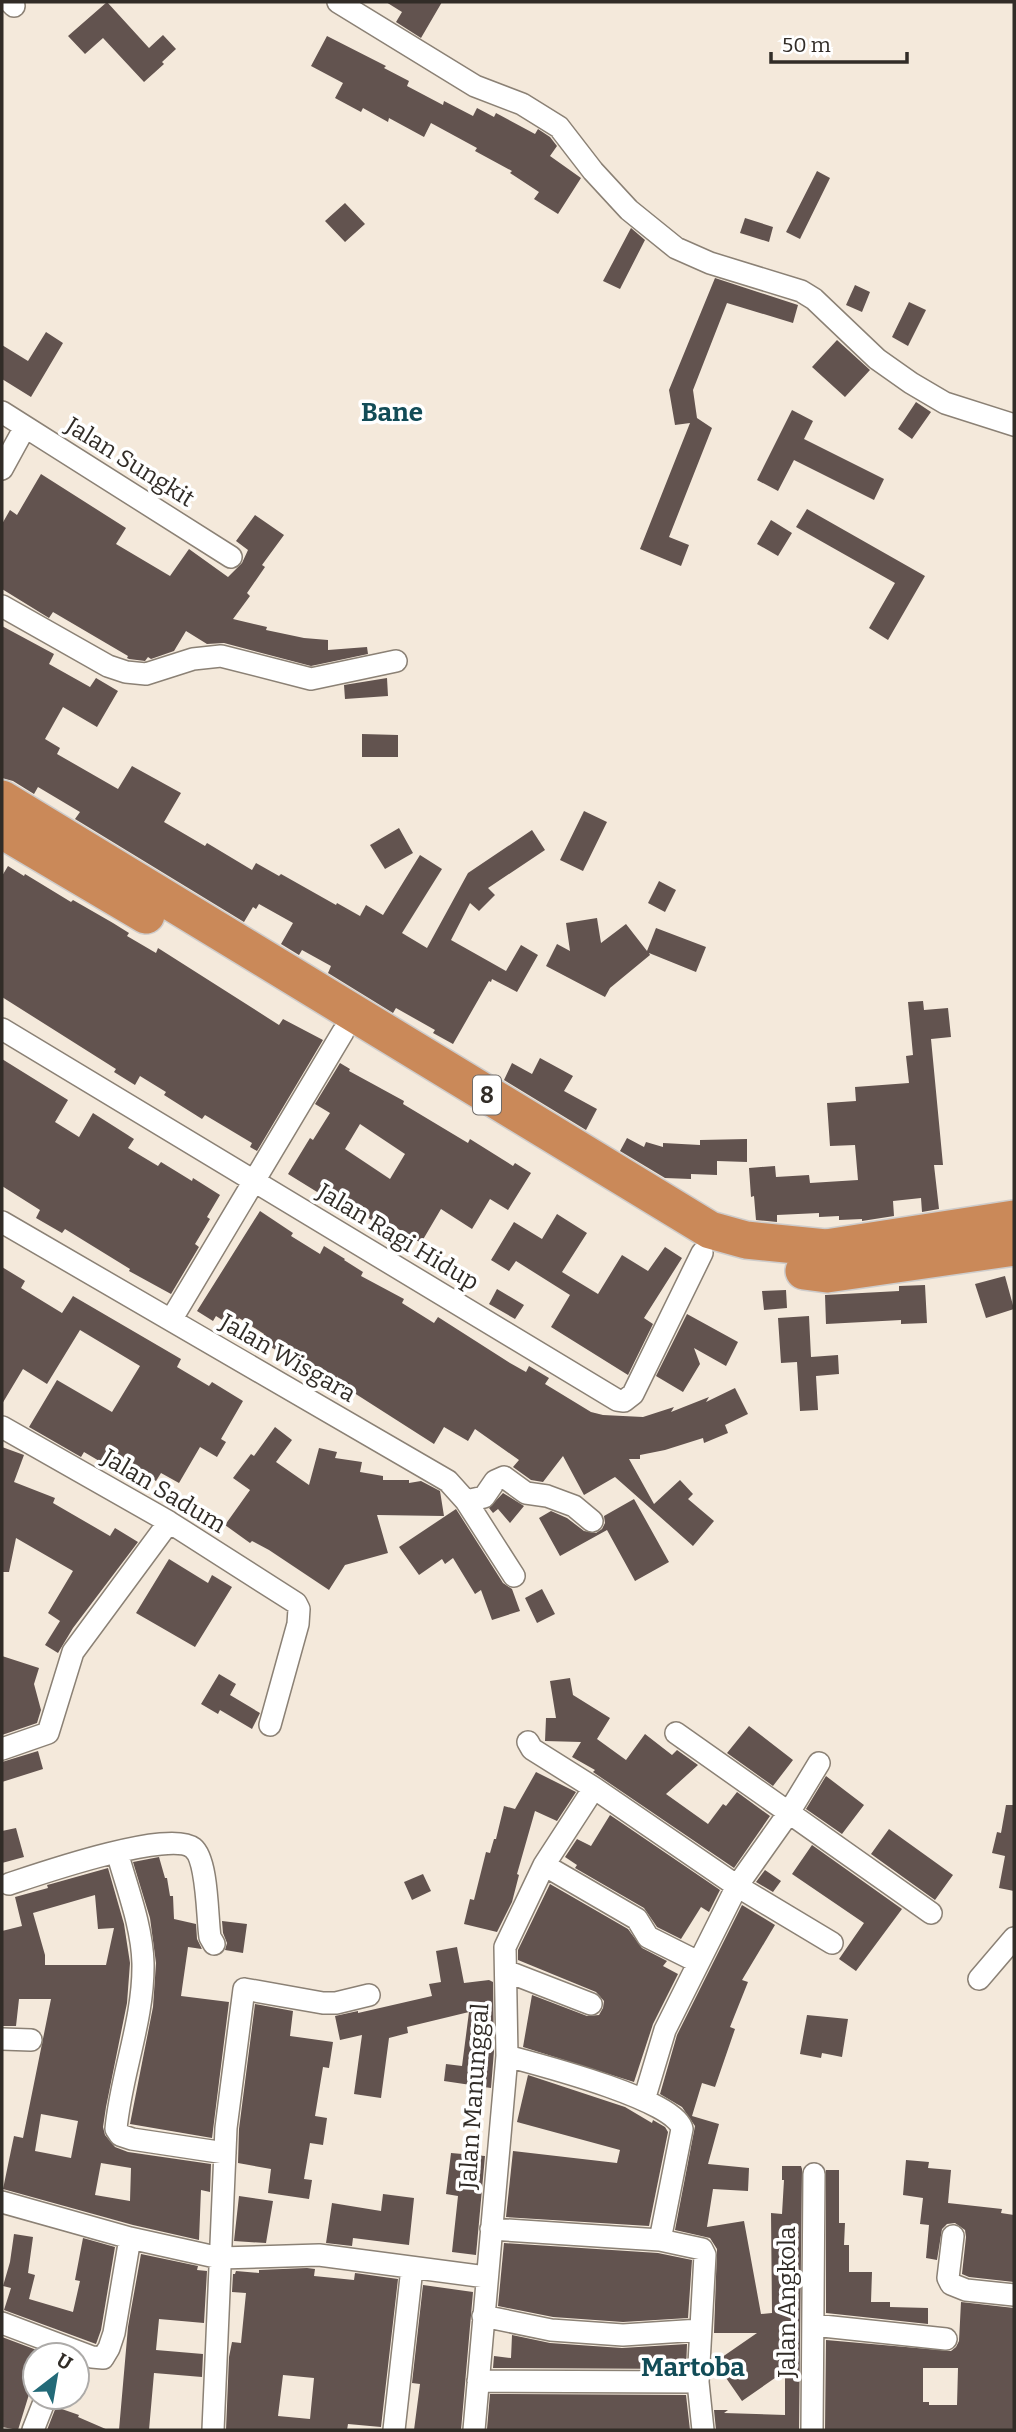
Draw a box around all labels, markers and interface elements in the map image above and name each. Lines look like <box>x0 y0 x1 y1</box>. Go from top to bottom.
scale bar <box>771 21 908 65</box>
text: 50 m <box>782 32 831 58</box>
district label: Bane <box>361 397 423 428</box>
street label: Jalan Sungkit <box>60 411 200 513</box>
road number: 8 <box>473 1076 501 1114</box>
street label: Jalan Ragi Hidup <box>311 1177 484 1296</box>
street label: Jalan Wisgara <box>214 1307 361 1408</box>
street label: Jalan Sadum <box>96 1443 231 1539</box>
street label: Jalan Manunggal <box>453 2002 494 2191</box>
street label: Jalan Angkola <box>773 2226 801 2379</box>
north arrow <box>21 2341 91 2411</box>
text: U <box>53 2348 76 2375</box>
district label: Martoba <box>641 2352 745 2383</box>

